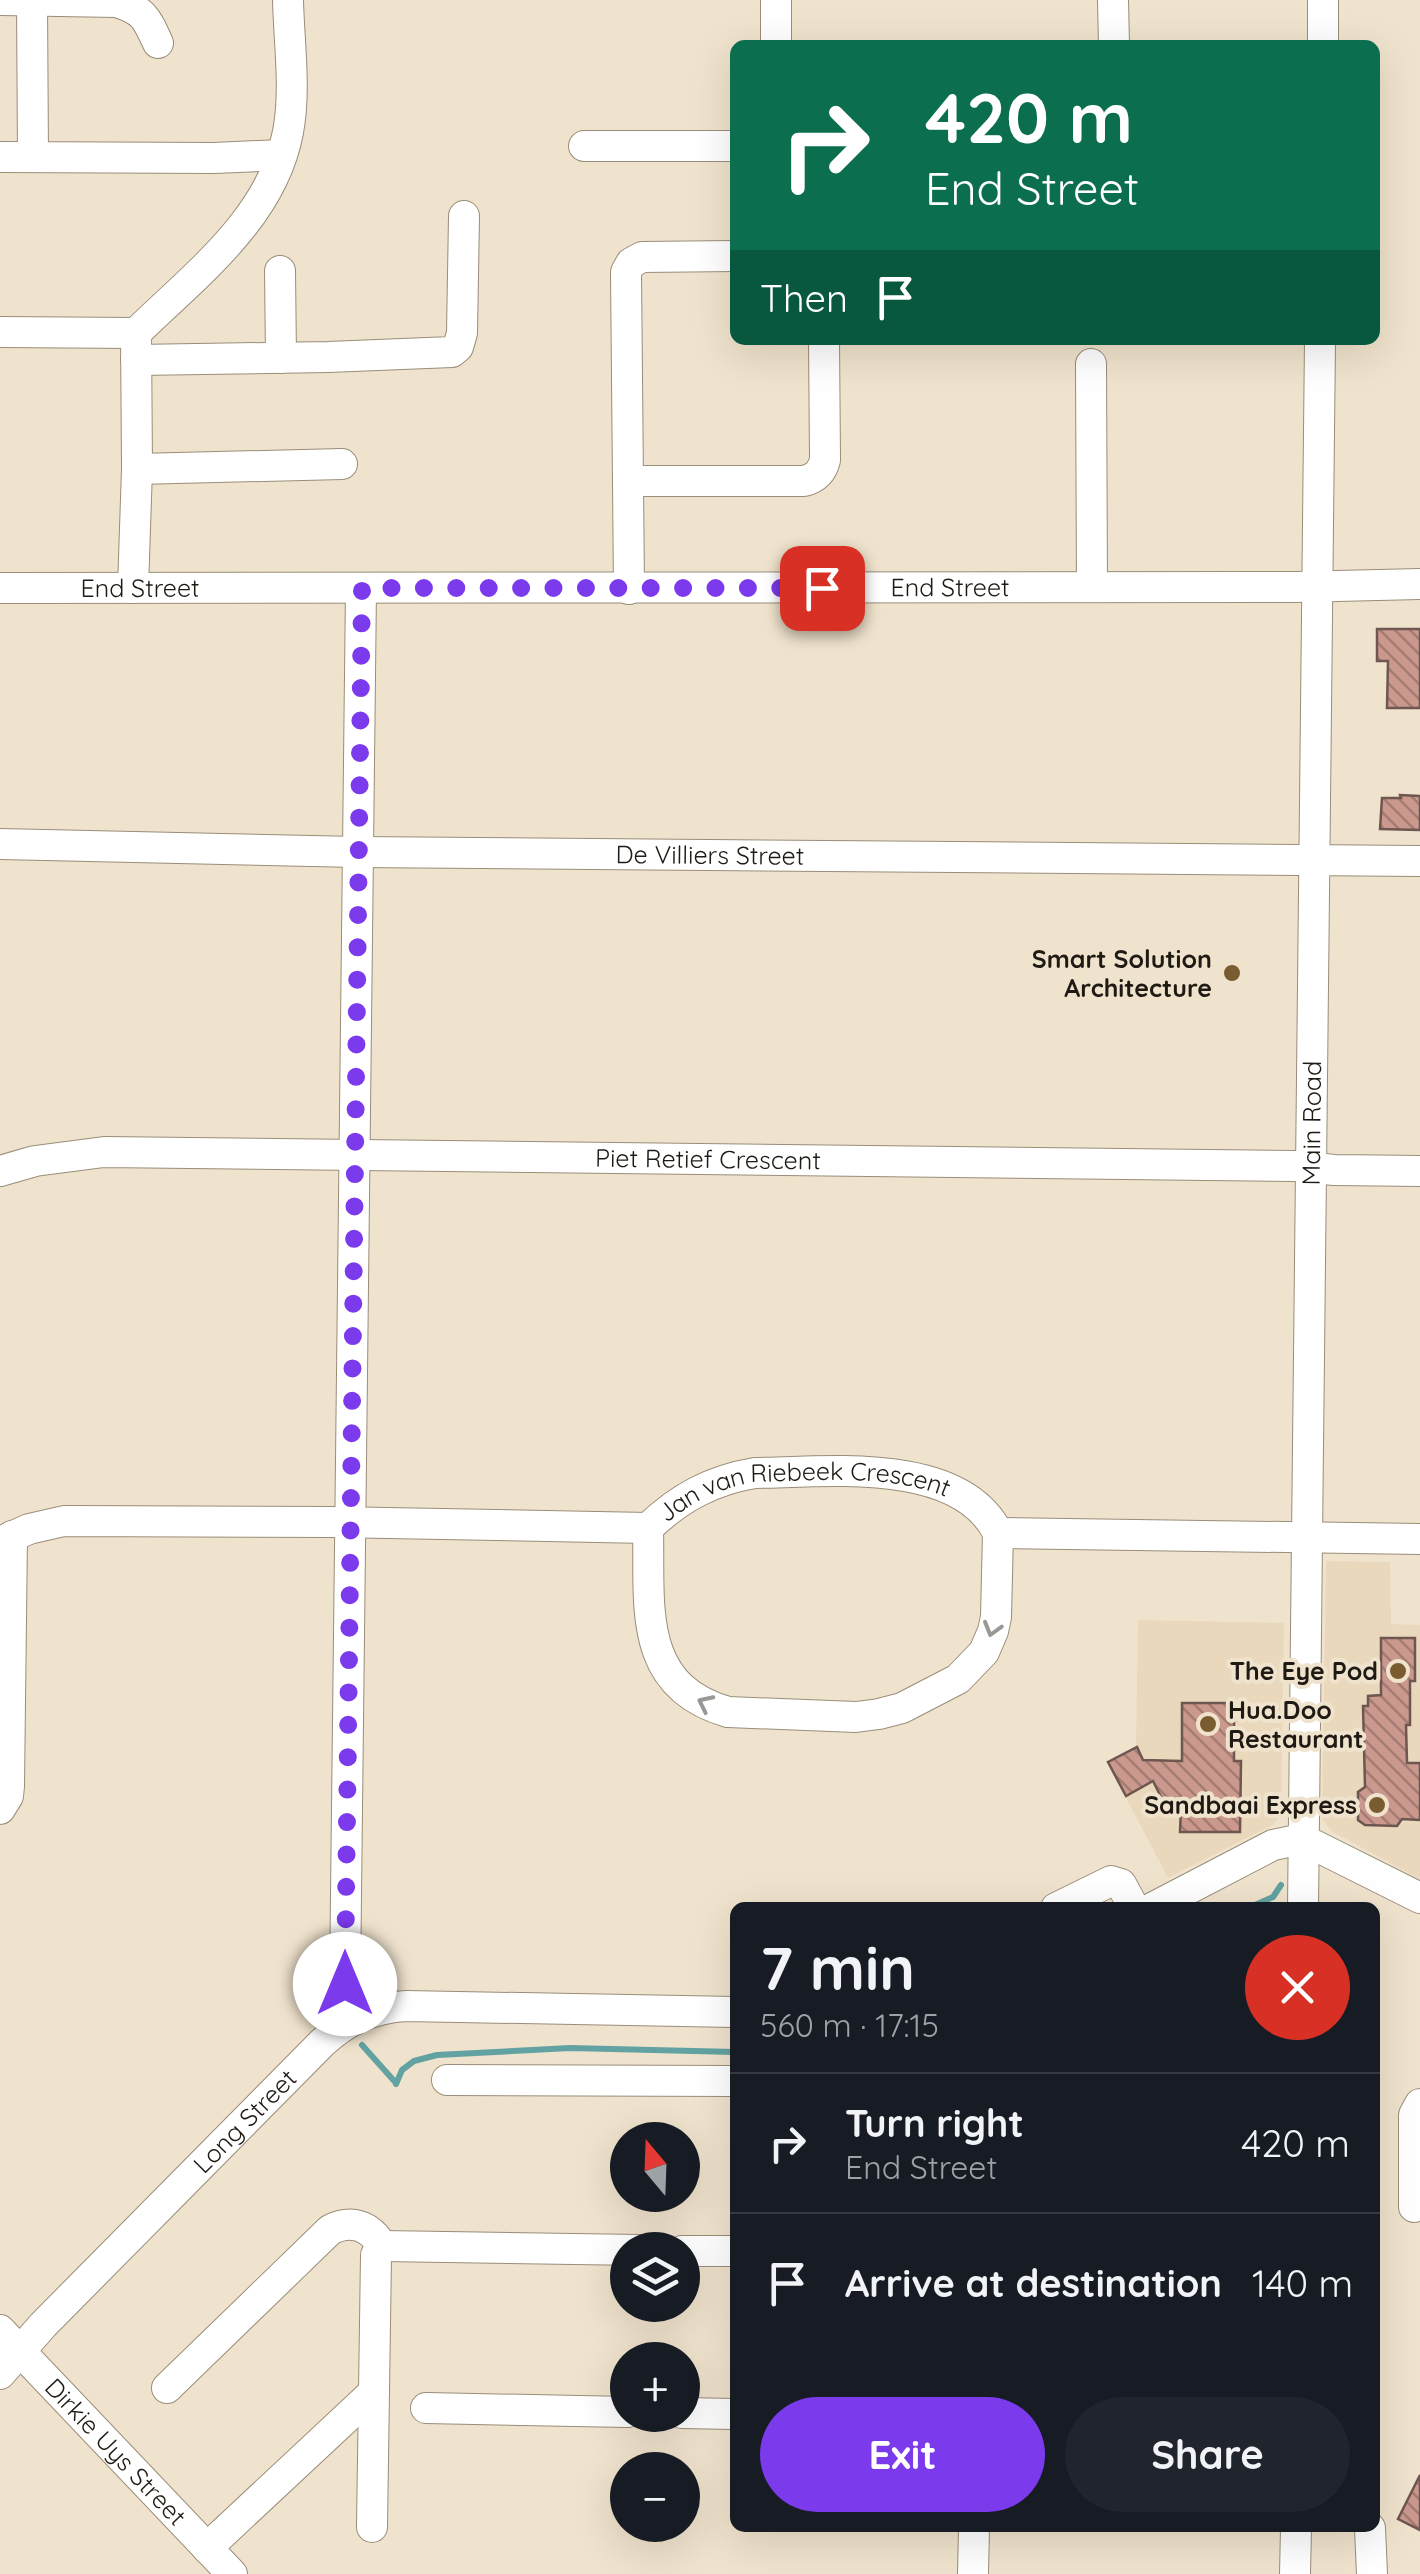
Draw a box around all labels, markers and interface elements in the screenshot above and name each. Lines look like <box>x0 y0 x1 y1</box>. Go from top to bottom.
text: 420 m <box>925 73 1133 161</box>
icon: right <box>760 80 890 210</box>
text: End Street <box>925 160 1139 216</box>
icon: arrive <box>868 270 923 325</box>
text: Then <box>760 274 848 322</box>
pin <box>780 546 865 631</box>
icon: arrive <box>795 561 850 616</box>
street label: End Street <box>890 571 1010 602</box>
street label: End Street <box>80 572 200 603</box>
street label: De Villiers Street <box>615 838 804 871</box>
place label: Smart Solution Architecture <box>1032 943 1212 1003</box>
marker: Smart Solution Architecture <box>1221 962 1243 984</box>
street label: Main Road <box>1295 1061 1327 1185</box>
street label: Piet Retief Crescent <box>595 1142 821 1175</box>
street label: Jan van Riebeek Crescent <box>651 1455 956 1528</box>
one-way arrow <box>982 1620 1003 1638</box>
place label: The Eye Pod <box>1229 1655 1378 1686</box>
marker: The Eye Pod <box>1387 1660 1409 1682</box>
place label: Hua.Doo Restaurant <box>1228 1694 1364 1754</box>
one-way arrow <box>698 1695 716 1715</box>
marker: Hua.Doo Restaurant <box>1197 1713 1219 1735</box>
place label: Sandbaai Express <box>1144 1789 1357 1820</box>
marker: Sandbaai Express <box>1366 1794 1388 1816</box>
text: 7 min <box>760 1930 915 2005</box>
position arrow <box>293 1932 397 2036</box>
button: close <box>1245 1935 1350 2040</box>
text: 560 m · 17:15 <box>760 2005 939 2045</box>
street label: Long Street <box>186 2062 302 2179</box>
text: Turn right <box>845 2099 1024 2147</box>
icon: right <box>760 2116 815 2171</box>
text: 420 m <box>1241 2119 1350 2167</box>
north arrow <box>610 2122 700 2212</box>
map controls <box>610 2122 700 2542</box>
text: End Street <box>845 2147 997 2187</box>
button: layers <box>610 2232 700 2322</box>
icon: arrive <box>760 2256 815 2311</box>
text: Arrive at destination <box>845 2259 1222 2307</box>
text: 140 m <box>1252 2259 1353 2307</box>
button: + <box>610 2342 700 2432</box>
street label: Dirkie Uys Street <box>39 2371 193 2531</box>
button: Exit <box>760 2397 1045 2512</box>
button: Share <box>1065 2397 1350 2512</box>
button: − <box>610 2452 700 2542</box>

